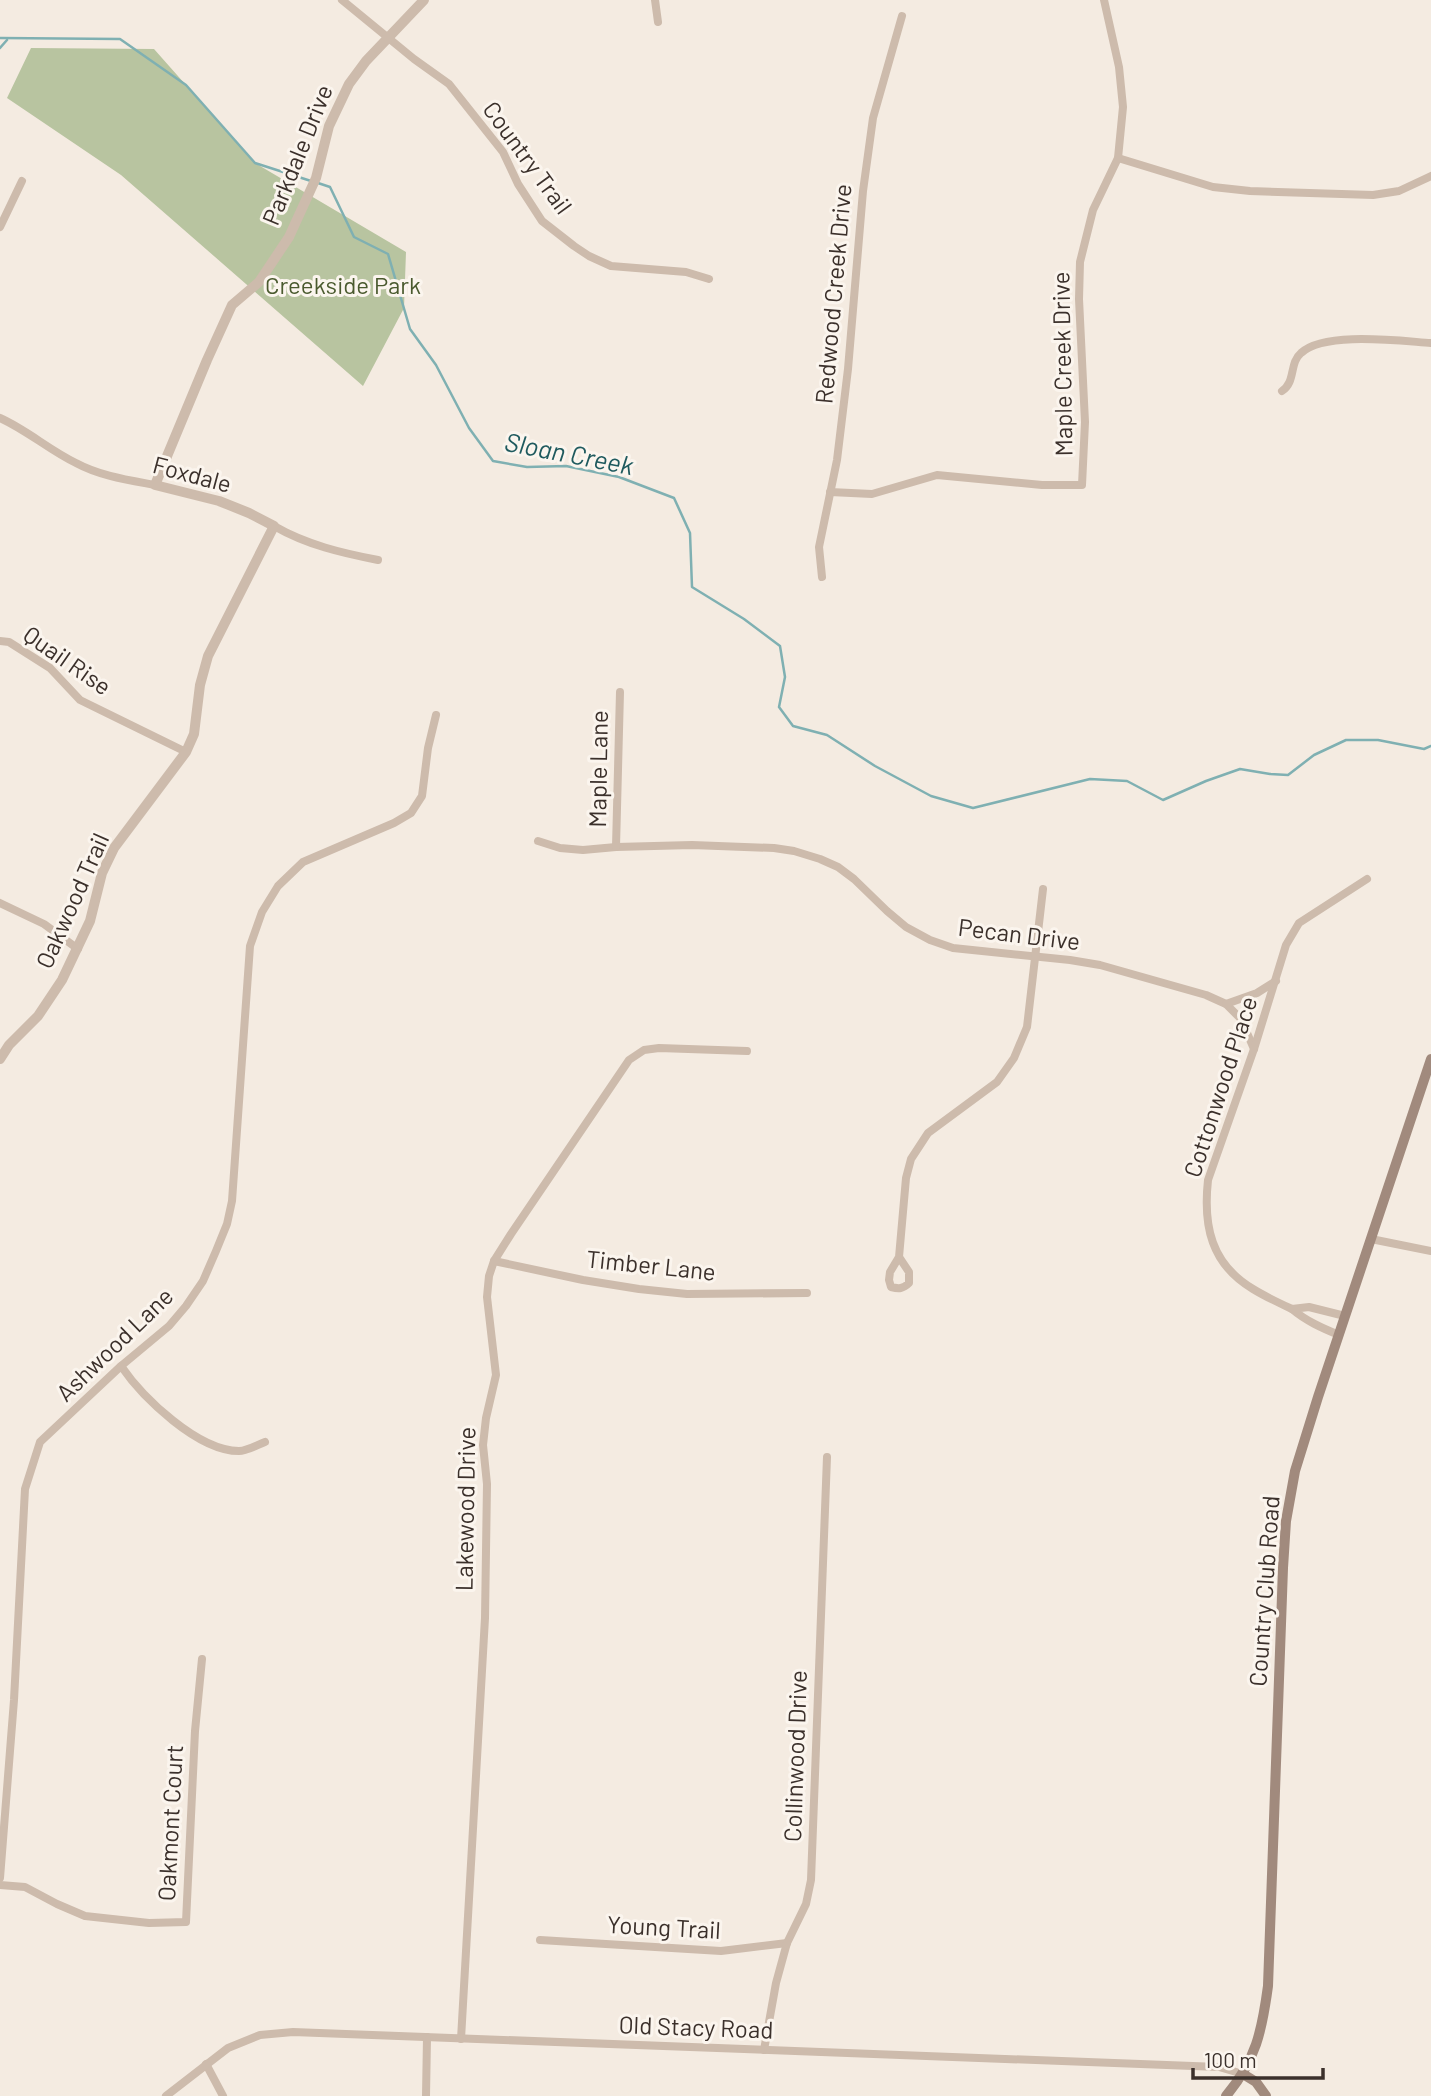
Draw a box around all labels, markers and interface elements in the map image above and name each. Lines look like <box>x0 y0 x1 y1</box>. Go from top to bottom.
street label: Parkdale Drive <box>255 80 338 229</box>
street label: Country Trail <box>478 95 579 219</box>
street label: Redwood Creek Drive <box>808 183 857 405</box>
park label: Creekside Park <box>265 270 421 299</box>
street label: Maple Creek Drive <box>1045 271 1078 457</box>
water label: Sloan Creek <box>502 425 637 480</box>
street label: Foxdale <box>150 449 235 498</box>
street label: Quail Rise <box>18 619 117 700</box>
street label: Maple Lane <box>582 710 613 828</box>
street label: Oakwood Trail <box>29 828 114 973</box>
street label: Pecan Drive <box>957 912 1082 955</box>
street label: Cottonwood Place <box>1177 992 1262 1181</box>
street label: Timber Lane <box>585 1243 717 1286</box>
street label: Ashwood Lane <box>49 1281 178 1407</box>
street label: Lakewood Drive <box>449 1427 480 1591</box>
street label: Country Club Road <box>1242 1494 1285 1687</box>
street label: Collinwood Drive <box>777 1670 812 1842</box>
street label: Oakmont Court <box>151 1744 188 1902</box>
street label: Young Trail <box>607 1909 722 1944</box>
street label: Old Stacy Road <box>618 2009 774 2044</box>
scale bar <box>1193 2036 1322 2080</box>
text: 100 m <box>1204 2047 1257 2072</box>

